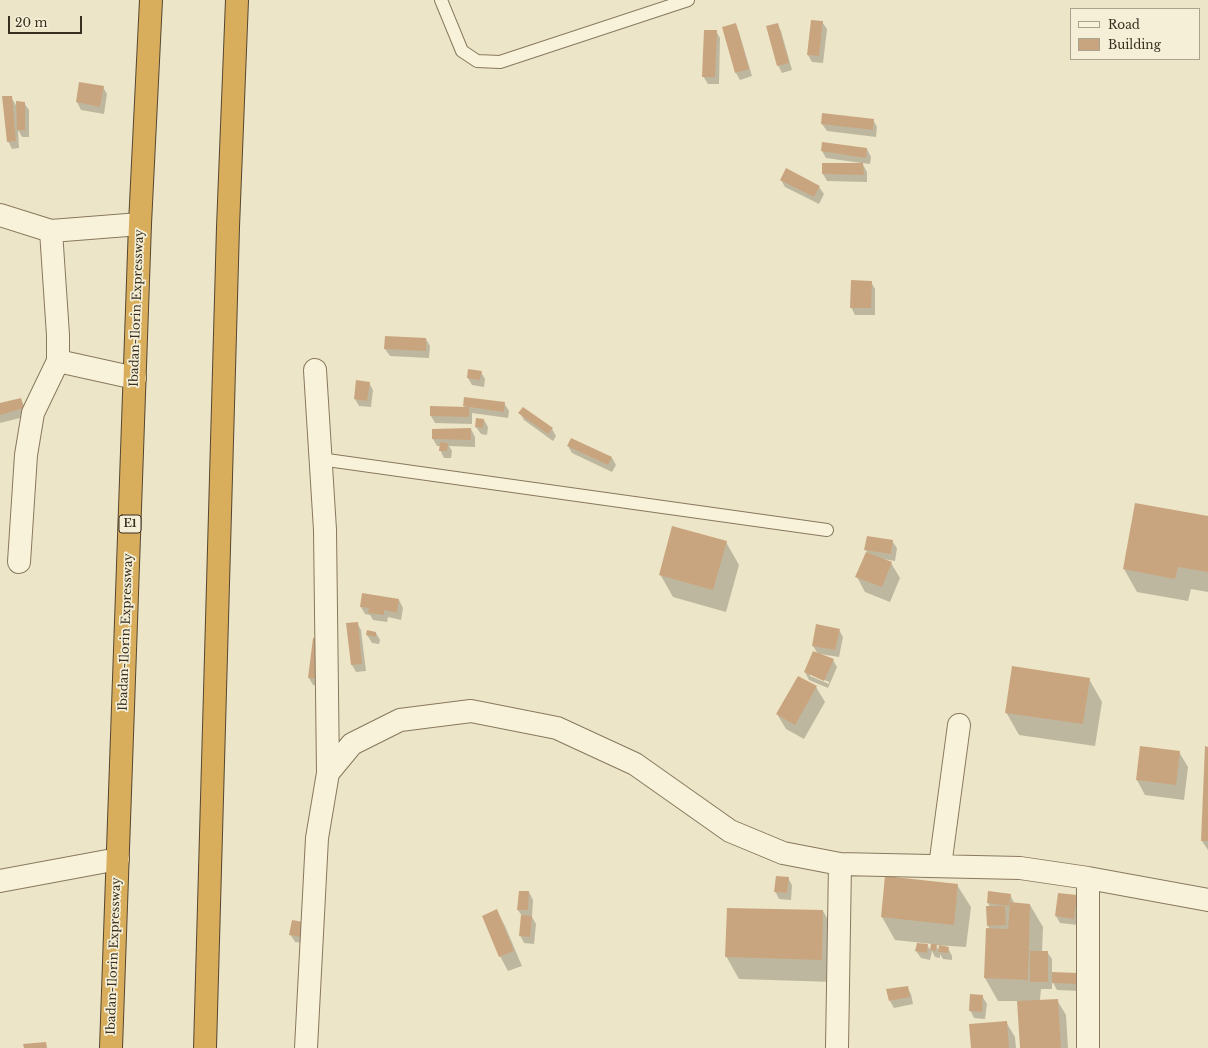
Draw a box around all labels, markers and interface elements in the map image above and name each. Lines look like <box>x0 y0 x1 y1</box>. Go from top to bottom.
scale bar <box>10 8 84 34</box>
legend <box>1070 8 1200 60</box>
text: 20 m <box>15 15 47 30</box>
text: Road <box>1108 17 1140 32</box>
text: Building <box>1108 37 1161 52</box>
street label: Ibadan-Ilorin Expressway <box>127 229 147 387</box>
road number: E1 <box>119 515 141 533</box>
street label: Ibadan-Ilorin Expressway <box>116 553 136 711</box>
street label: Ibadan-Ilorin Expressway <box>104 877 124 1035</box>

